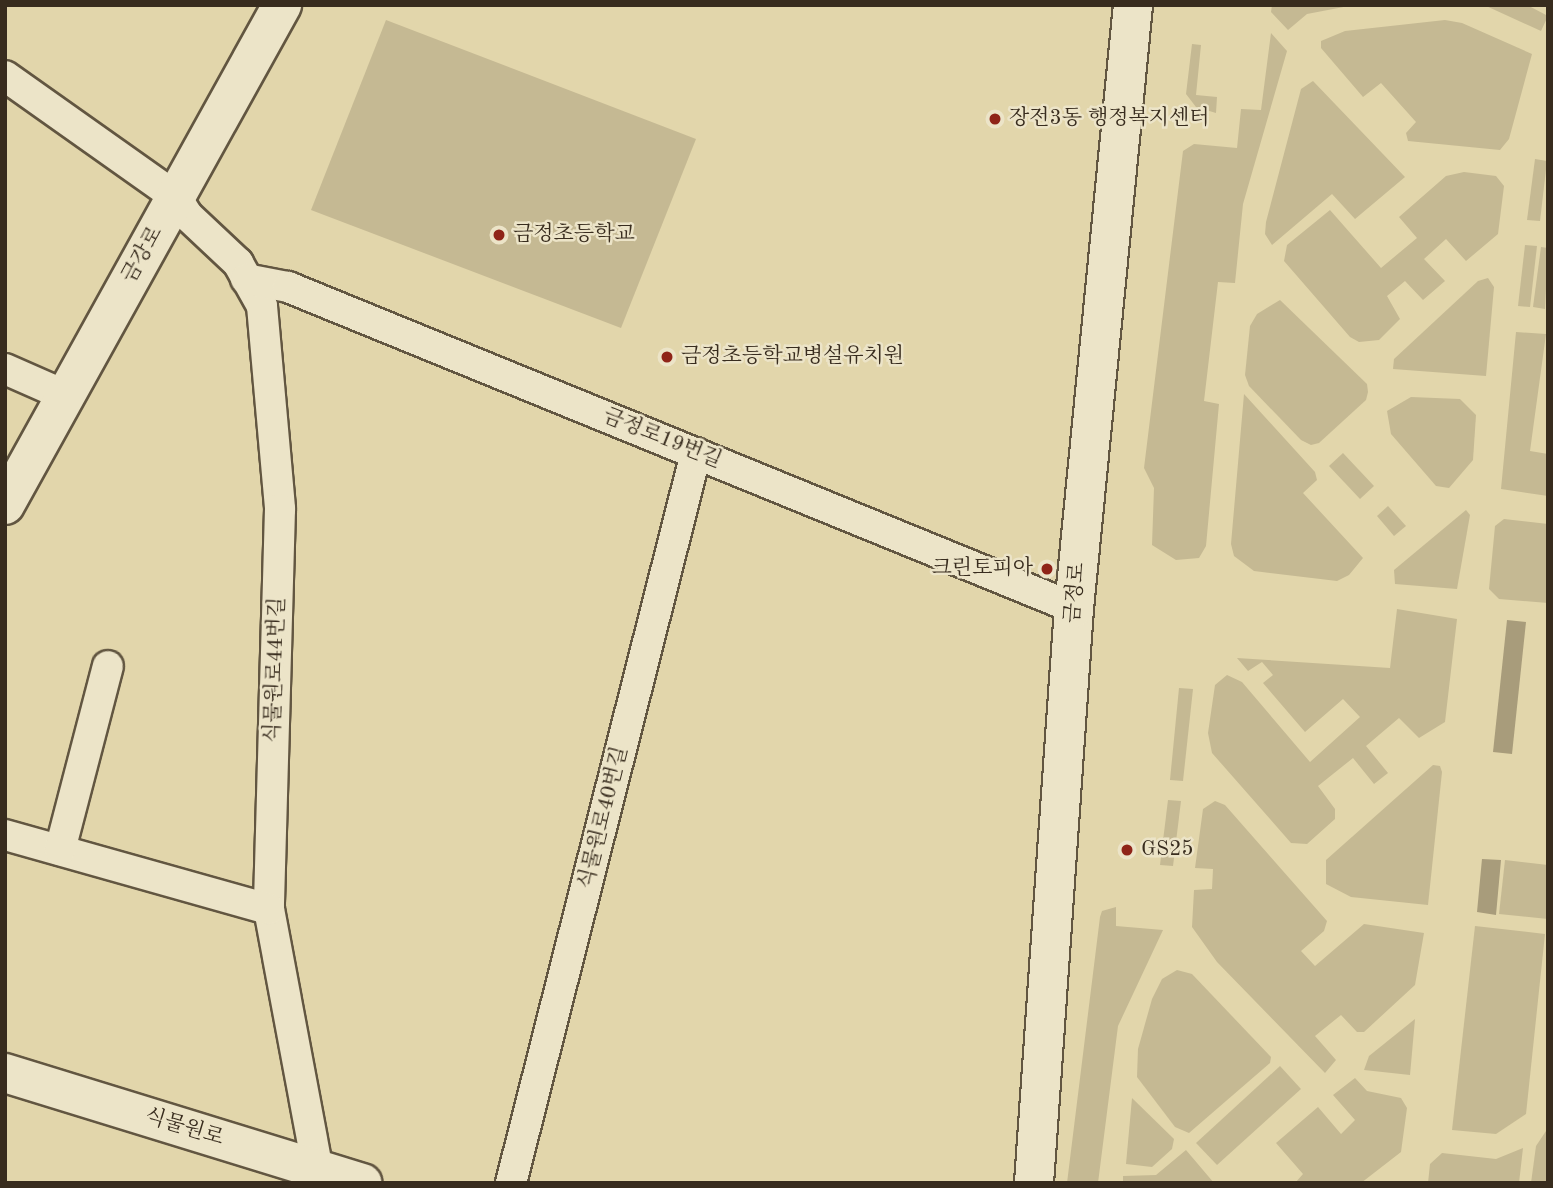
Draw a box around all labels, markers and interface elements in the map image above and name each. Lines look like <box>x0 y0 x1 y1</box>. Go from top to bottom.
place label: 장전3동 행정복지센터 <box>1009 106 1210 132</box>
marker: 장전3동 행정복지센터 <box>987 111 1003 127</box>
street label: 금강로 <box>117 222 169 288</box>
place label: 금정초등학교 <box>513 222 635 248</box>
marker: 금정초등학교 <box>491 227 507 243</box>
place label: 금정초등학교병설유치원 <box>681 344 904 370</box>
marker: 금정초등학교병설유치원 <box>659 349 675 365</box>
street label: 금정로19번길 <box>599 404 725 474</box>
place label: 크린토피아 <box>932 556 1033 582</box>
marker: 크린토피아 <box>1039 561 1055 577</box>
street label: 금정로 <box>1061 562 1091 624</box>
street label: 식물원로44번길 <box>261 597 291 743</box>
street label: 식물원로40번길 <box>574 744 634 892</box>
place label: GS25 <box>1141 837 1193 863</box>
marker: GS25 <box>1119 842 1135 858</box>
street label: 식물원로 <box>142 1104 226 1152</box>

